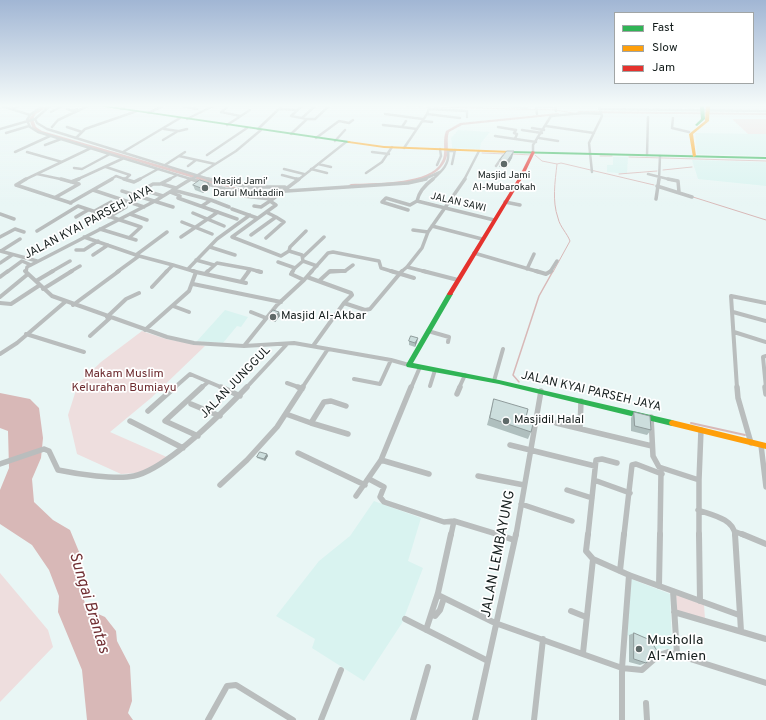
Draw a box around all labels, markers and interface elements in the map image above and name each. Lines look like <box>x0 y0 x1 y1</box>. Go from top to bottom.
legend <box>614 12 754 84</box>
text: Fast <box>652 20 674 36</box>
text: Slow <box>652 40 678 56</box>
text: Jam <box>652 60 675 76</box>
marker: Masjid Jami Al-Mubarokah <box>499 159 509 169</box>
place label: Masjid Jami Al-Mubarokah <box>472 170 536 194</box>
place label: Masjid Jami' Darul Muhtadiin <box>213 176 284 200</box>
street label: JALAN KYAI PARSEH JAYA <box>22 183 156 263</box>
marker: Masjid Jami' Darul Muhtadiin <box>200 183 210 193</box>
street label: JALAN SAWI <box>429 191 487 215</box>
place label: Masjid Al-Akbar <box>281 310 366 324</box>
marker: Masjid Al-Akbar <box>268 312 278 322</box>
street label: JALAN JUNGGUL <box>198 344 274 422</box>
park label: Makam Muslim Kelurahan Bumiayu <box>72 368 176 396</box>
street label: JALAN KYAI PARSEH JAYA <box>519 369 663 415</box>
place label: Masjidil Halal <box>514 414 584 428</box>
marker: Masjidil Halal <box>501 416 511 426</box>
street label: JALAN LEMBAYUNG <box>478 489 520 619</box>
water label: Sungai Brantas <box>63 550 113 656</box>
place label: Musholla Al-Amien <box>647 633 706 666</box>
marker: Musholla Al-Amien <box>634 644 644 654</box>

